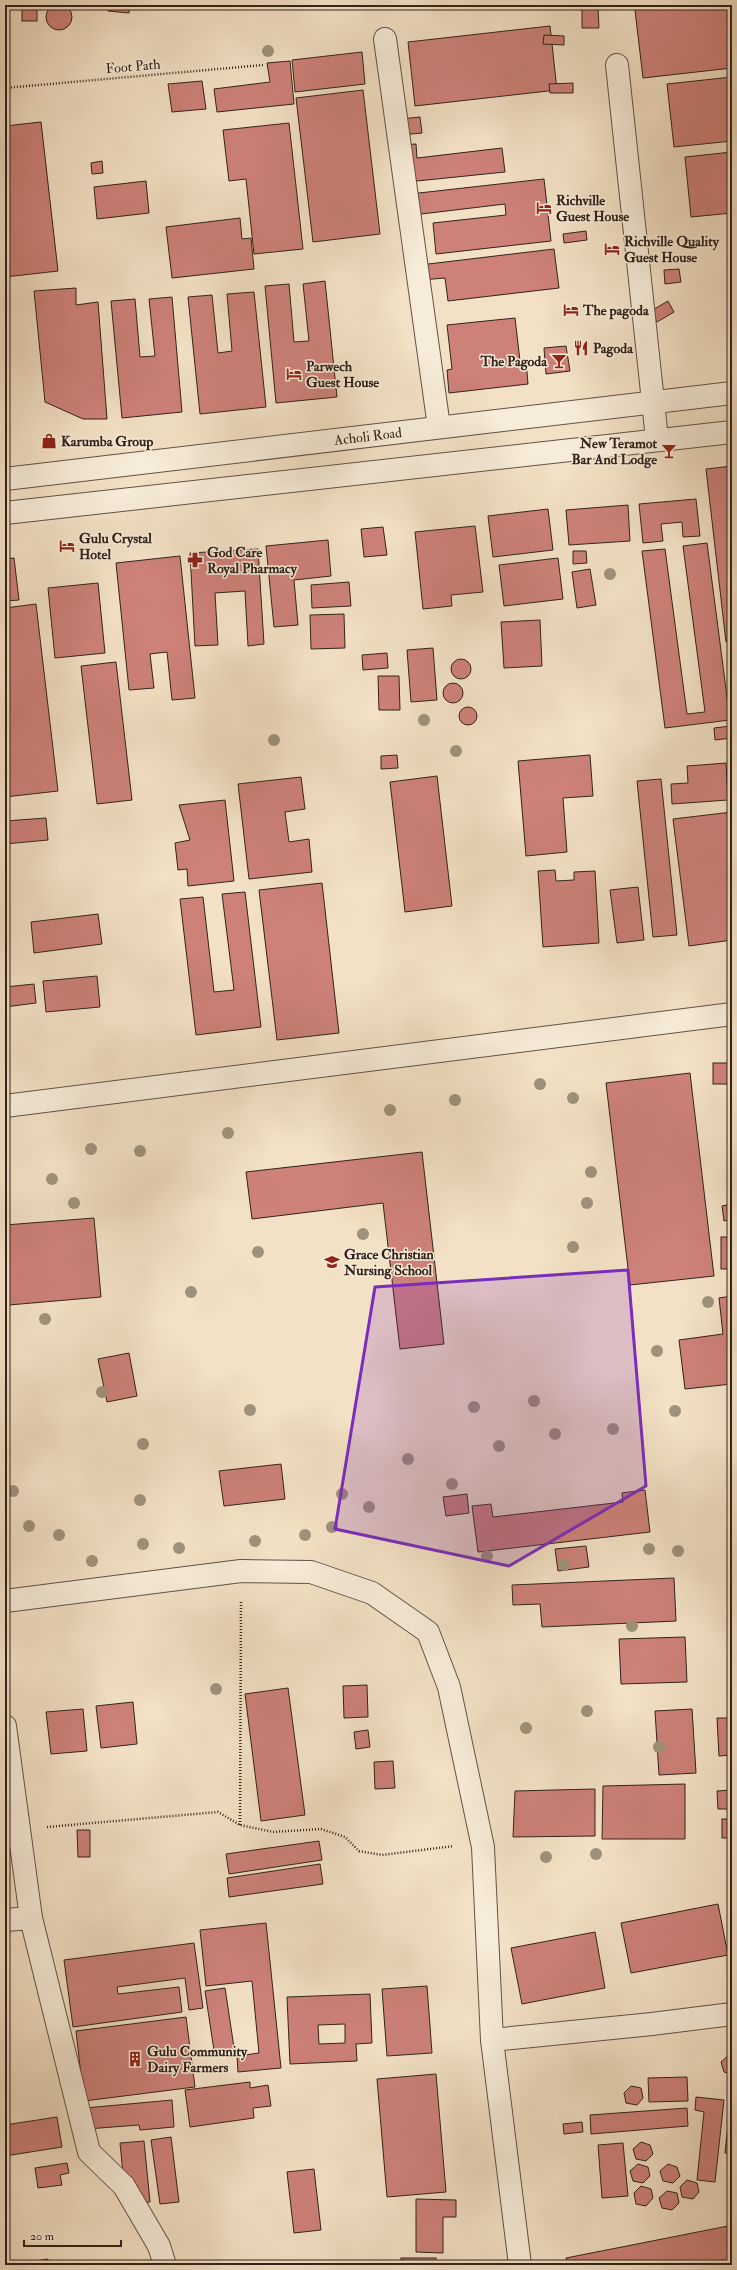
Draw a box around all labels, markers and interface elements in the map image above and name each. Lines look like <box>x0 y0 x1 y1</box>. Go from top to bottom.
street label: Foot Path <box>105 56 162 77</box>
place label: Richville Guest House <box>556 192 629 225</box>
hotel icon: Richville Guest House <box>535 199 553 217</box>
place label: Richville Quality Guest House <box>624 233 720 266</box>
hotel icon: Richville Quality Guest House <box>603 240 621 258</box>
hotel icon: The pagoda <box>562 301 580 319</box>
place label: The pagoda <box>582 302 650 320</box>
restaurant icon: Pagoda <box>572 339 590 357</box>
place label: Pagoda <box>593 340 634 358</box>
bar icon: The Pagoda <box>550 352 568 370</box>
place label: The Pagoda <box>480 353 548 371</box>
place label: Parwech Guest House <box>306 358 379 391</box>
hotel icon: Parwech Guest House <box>285 365 303 383</box>
street label: Acholi Road <box>332 424 403 449</box>
shop icon: Karumba Group <box>40 432 58 450</box>
place label: Karumba Group <box>61 433 153 451</box>
place label: New Teramot Bar And Lodge <box>571 435 657 469</box>
bar icon: New Teramot Bar And Lodge <box>660 442 678 460</box>
place label: Gulu Crystal Hotel <box>79 530 152 563</box>
hotel icon: Gulu Crystal Hotel <box>58 537 76 555</box>
place label: God Care Royal Pharmacy <box>207 544 298 578</box>
pharmacy icon: God Care Royal Pharmacy <box>186 551 204 569</box>
place label: Grace Christian Nursing School <box>343 1246 435 1280</box>
school or university icon: Grace Christian Nursing School <box>323 1253 341 1271</box>
place label: Gulu Community Dairy Farmers <box>147 2043 248 2077</box>
building icon: Gulu Community Dairy Farmers <box>126 2050 144 2068</box>
scale bar <box>24 2222 121 2248</box>
text: 20 m <box>30 2229 55 2244</box>

